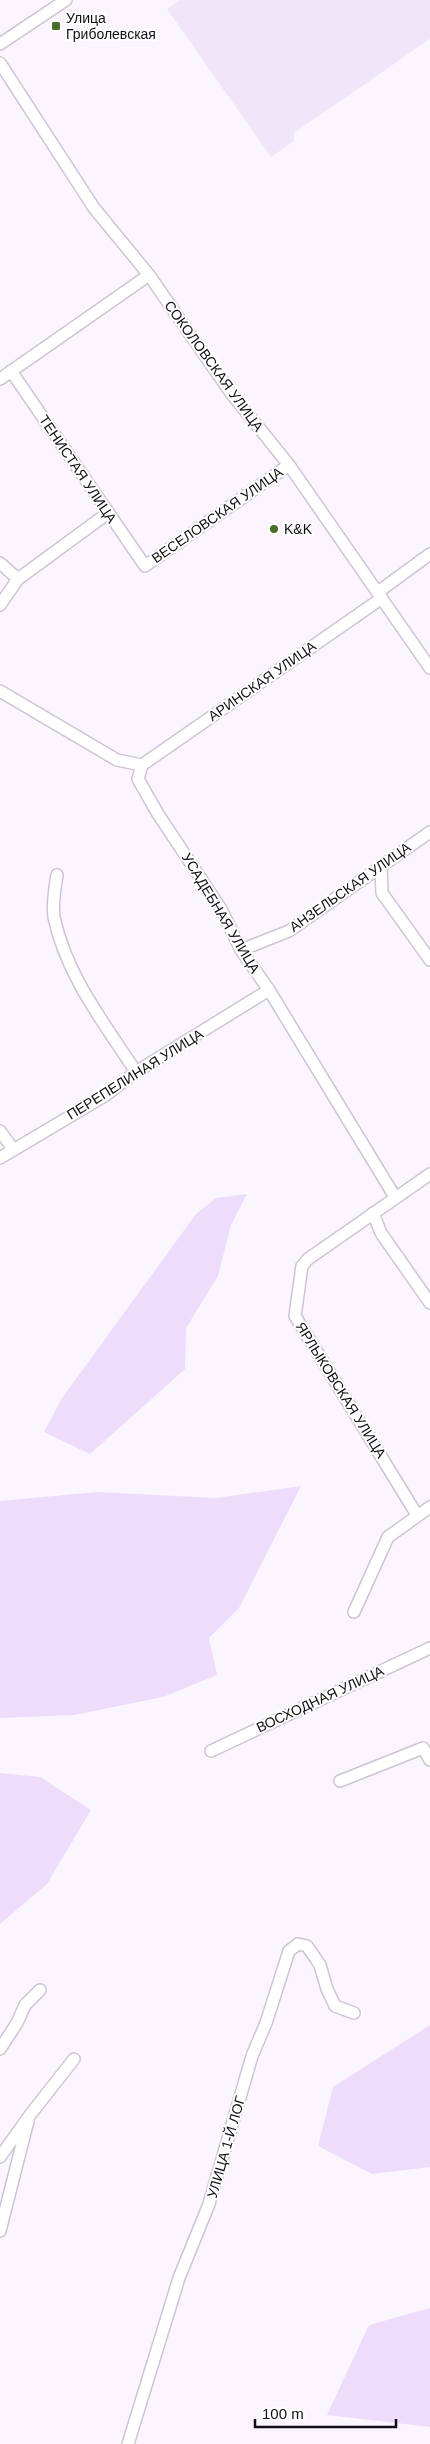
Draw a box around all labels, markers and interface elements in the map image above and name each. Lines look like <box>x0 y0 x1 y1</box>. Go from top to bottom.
place label: Улица Гриболевская <box>66 10 156 42</box>
marker: Улица Гриболевская <box>50 20 62 32</box>
street label: СОКОЛОВСКАЯ УЛИЦА <box>161 298 267 435</box>
street label: ТЕНИСТАЯ УЛИЦА <box>36 412 120 526</box>
street label: ВЕСЕЛОВСКАЯ УЛИЦА <box>148 463 286 566</box>
place label: K&K <box>284 521 313 537</box>
marker: K&K <box>268 523 280 535</box>
street label: АРИНСКАЯ УЛИЦА <box>205 637 319 724</box>
street label: АНЗЕЛЬСКАЯ УЛИЦА <box>286 839 414 935</box>
street label: УСАДЕБНАЯ УЛИЦА <box>179 850 264 977</box>
street label: ПЕРЕПЕЛИНАЯ УЛИЦА <box>64 1025 207 1123</box>
street label: ЯРЛЫКОВСКАЯ УЛИЦА <box>293 1319 390 1461</box>
street label: ВОСХОДНАЯ УЛИЦА <box>254 1662 387 1736</box>
street label: УЛИЦА 1-Й ЛОГ <box>203 2093 248 2200</box>
scale bar <box>255 2396 396 2428</box>
text: 100 m <box>262 2405 304 2422</box>

